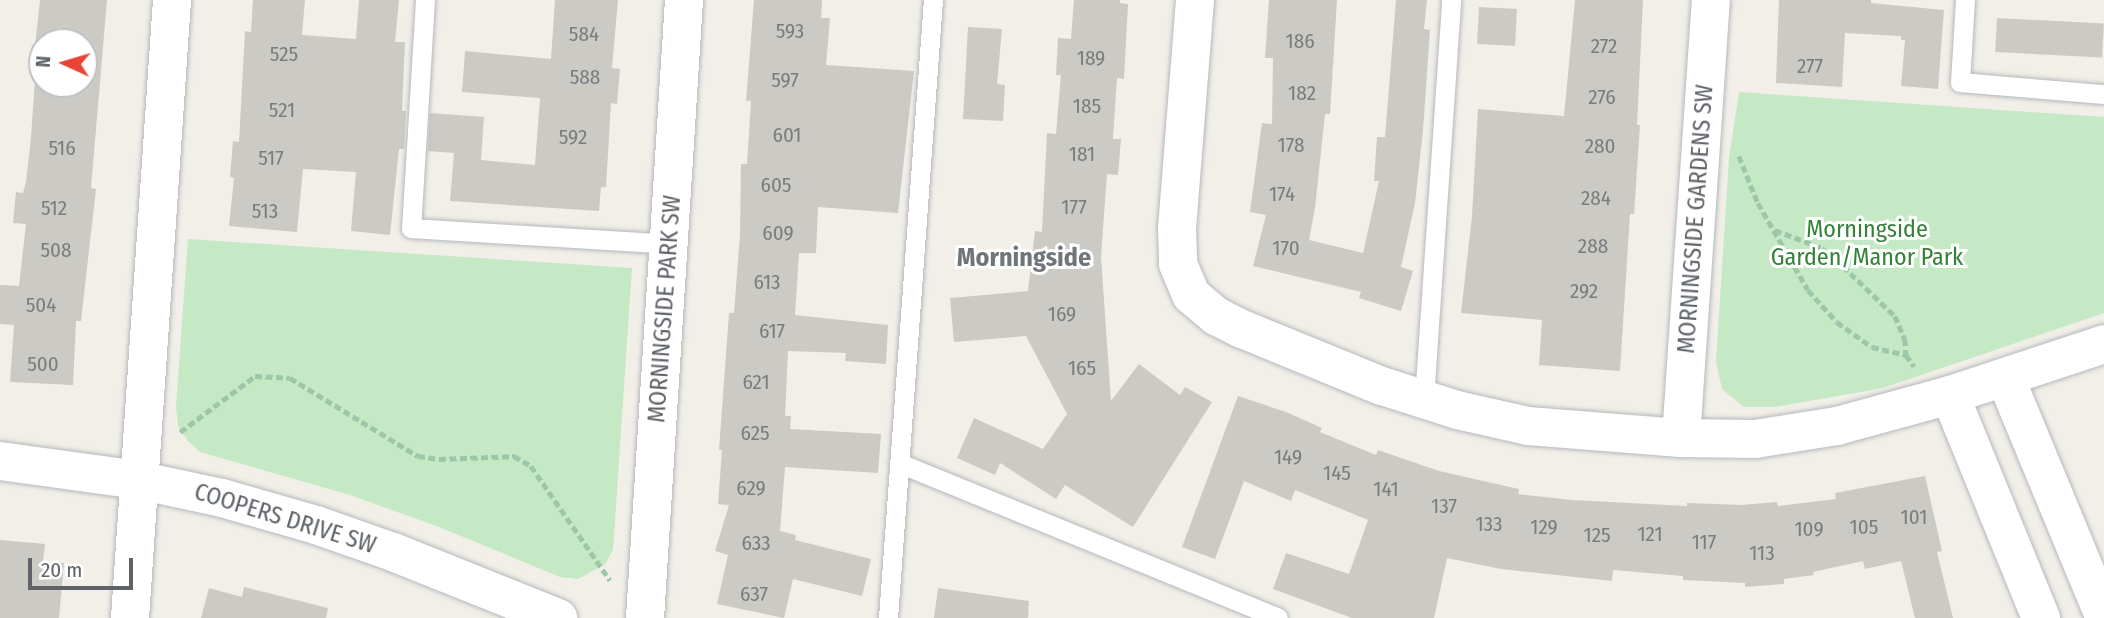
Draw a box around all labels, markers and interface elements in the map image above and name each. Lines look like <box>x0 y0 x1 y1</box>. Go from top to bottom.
house number: 593 <box>776 18 804 44</box>
house number: 584 <box>569 21 599 47</box>
north arrow <box>28 28 98 98</box>
house number: 186 <box>1285 28 1315 54</box>
house number: 272 <box>1591 33 1617 59</box>
house number: 525 <box>270 41 298 67</box>
house number: 189 <box>1077 45 1105 71</box>
house number: 277 <box>1797 53 1823 79</box>
text: N <box>32 55 55 68</box>
house number: 588 <box>570 64 600 90</box>
house number: 597 <box>771 67 799 93</box>
house number: 182 <box>1288 80 1316 106</box>
house number: 276 <box>1588 84 1616 110</box>
street label: MORNINGSIDE GARDENS SW <box>1672 84 1720 354</box>
house number: 185 <box>1073 93 1101 119</box>
house number: 521 <box>269 97 295 123</box>
house number: 601 <box>772 122 802 148</box>
house number: 592 <box>559 124 587 150</box>
house number: 178 <box>1278 132 1304 158</box>
house number: 280 <box>1585 133 1615 159</box>
house number: 516 <box>48 135 76 161</box>
house number: 181 <box>1069 141 1095 167</box>
house number: 517 <box>258 145 284 171</box>
house number: 605 <box>761 172 791 198</box>
house number: 174 <box>1269 181 1295 207</box>
house number: 284 <box>1581 185 1611 211</box>
street label: MORNINGSIDE PARK SW <box>643 194 687 424</box>
house number: 177 <box>1061 194 1087 220</box>
house number: 512 <box>41 195 67 221</box>
house number: 513 <box>252 198 278 224</box>
park label: Morningside Garden/Manor Park <box>1771 216 1963 272</box>
house number: 609 <box>762 220 794 246</box>
house number: 288 <box>1578 233 1608 259</box>
house number: 170 <box>1272 235 1300 261</box>
house number: 508 <box>40 237 72 263</box>
district label: Morningside <box>957 242 1091 274</box>
house number: 613 <box>753 269 781 295</box>
house number: 292 <box>1570 278 1598 304</box>
house number: 504 <box>26 292 56 318</box>
house number: 169 <box>1048 301 1076 327</box>
house number: 617 <box>759 318 785 344</box>
house number: 500 <box>27 351 59 377</box>
house number: 165 <box>1068 355 1096 381</box>
house number: 621 <box>742 369 770 395</box>
house number: 625 <box>740 420 770 446</box>
house number: 149 <box>1274 444 1302 470</box>
house number: 145 <box>1323 460 1351 486</box>
house number: 629 <box>736 475 766 501</box>
house number: 141 <box>1373 476 1399 502</box>
street label: COOPERS DRIVE SW <box>191 478 379 560</box>
house number: 137 <box>1431 493 1457 519</box>
house number: 101 <box>1901 504 1927 530</box>
house number: 133 <box>1475 511 1503 537</box>
house number: 129 <box>1530 514 1558 540</box>
house number: 105 <box>1850 514 1878 540</box>
house number: 109 <box>1794 516 1824 542</box>
house number: 121 <box>1637 521 1663 547</box>
house number: 125 <box>1583 522 1611 548</box>
house number: 117 <box>1692 529 1716 555</box>
house number: 633 <box>741 530 771 556</box>
house number: 113 <box>1749 540 1775 566</box>
scale bar <box>32 544 136 588</box>
text: 20 m <box>41 557 82 583</box>
house number: 637 <box>740 581 768 607</box>

